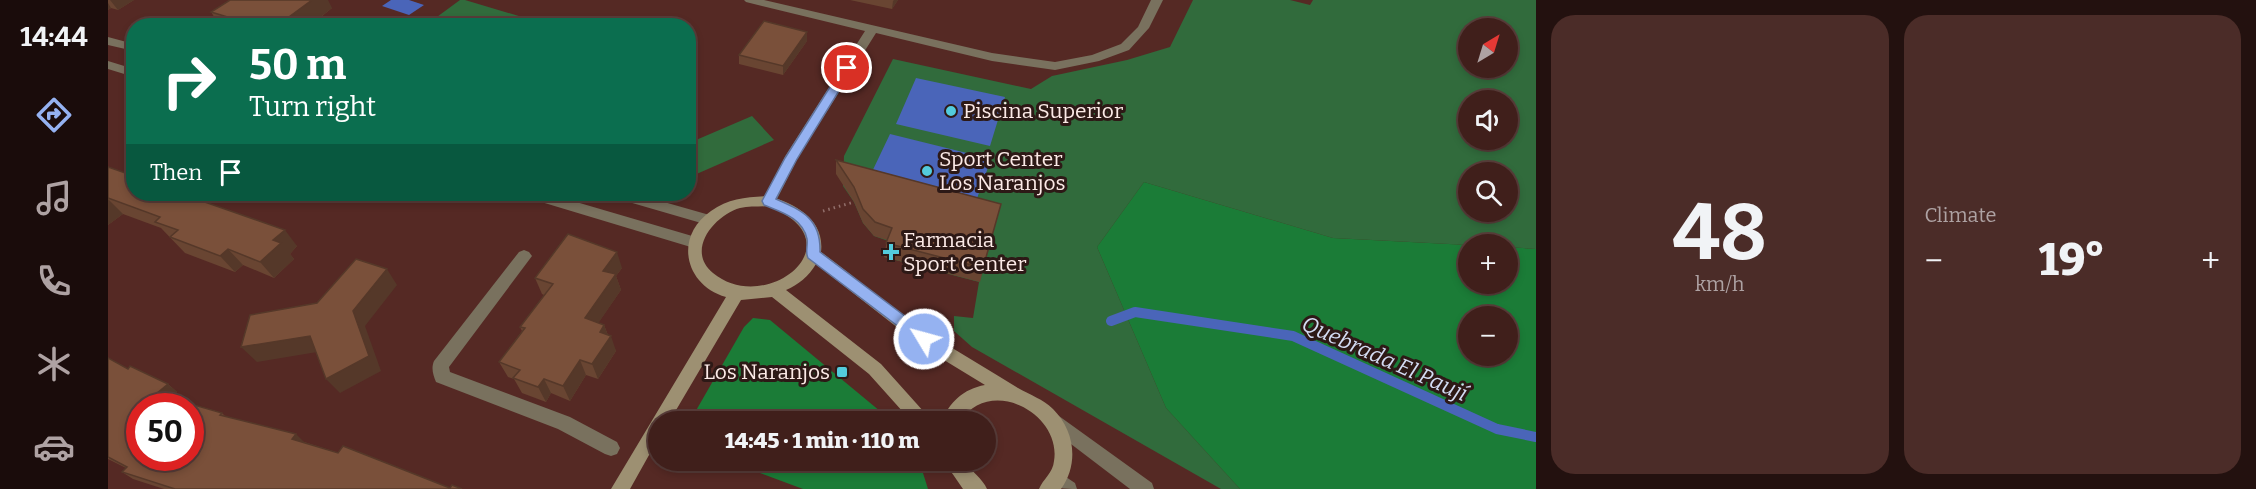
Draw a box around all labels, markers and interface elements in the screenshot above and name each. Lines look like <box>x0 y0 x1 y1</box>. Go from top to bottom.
north arrow <box>1458 18 1518 78</box>
map controls <box>1458 18 1518 366</box>
text: 14:44 <box>20 21 88 53</box>
text: 50 m <box>249 40 346 90</box>
icon: right <box>150 42 228 120</box>
pin <box>821 42 872 93</box>
icon: arrive <box>830 51 863 84</box>
button: sound <box>1458 90 1518 150</box>
text: Turn right <box>249 91 376 123</box>
icon: directions <box>33 94 75 136</box>
place label: Piscina Superior <box>963 98 1123 124</box>
marker: Piscina Superior <box>944 104 958 118</box>
place label: Sport Center Los Naranjos <box>939 146 1066 196</box>
icon: arrive <box>214 156 247 189</box>
text: Then <box>150 159 202 186</box>
button: search <box>1458 162 1518 222</box>
marker: Sport Center Los Naranjos <box>920 164 934 178</box>
icon: music <box>33 177 75 219</box>
text: 48 <box>1673 186 1767 280</box>
text: Climate <box>1925 203 1996 227</box>
place label: Farmacia Sport Center <box>903 227 1026 277</box>
text: 19° <box>2039 233 2105 287</box>
button: + <box>1458 234 1518 294</box>
text: − <box>1925 241 1943 281</box>
text: + <box>2201 241 2220 281</box>
marker: Farmacia Sport Center <box>884 245 898 259</box>
icon: phone <box>33 260 75 302</box>
text: km/h <box>1695 272 1745 296</box>
button: − <box>1458 306 1518 366</box>
position arrow <box>892 307 956 371</box>
water label: Quebrada El Paují <box>1298 310 1473 408</box>
icon: climate <box>33 343 75 385</box>
place label: Los Naranjos <box>703 359 830 385</box>
marker: Los Naranjos <box>835 365 849 379</box>
speed limit sign: 50 <box>126 393 204 471</box>
icon: car <box>33 426 75 468</box>
text: 14:45 · 1 min · 110 m <box>725 427 919 454</box>

